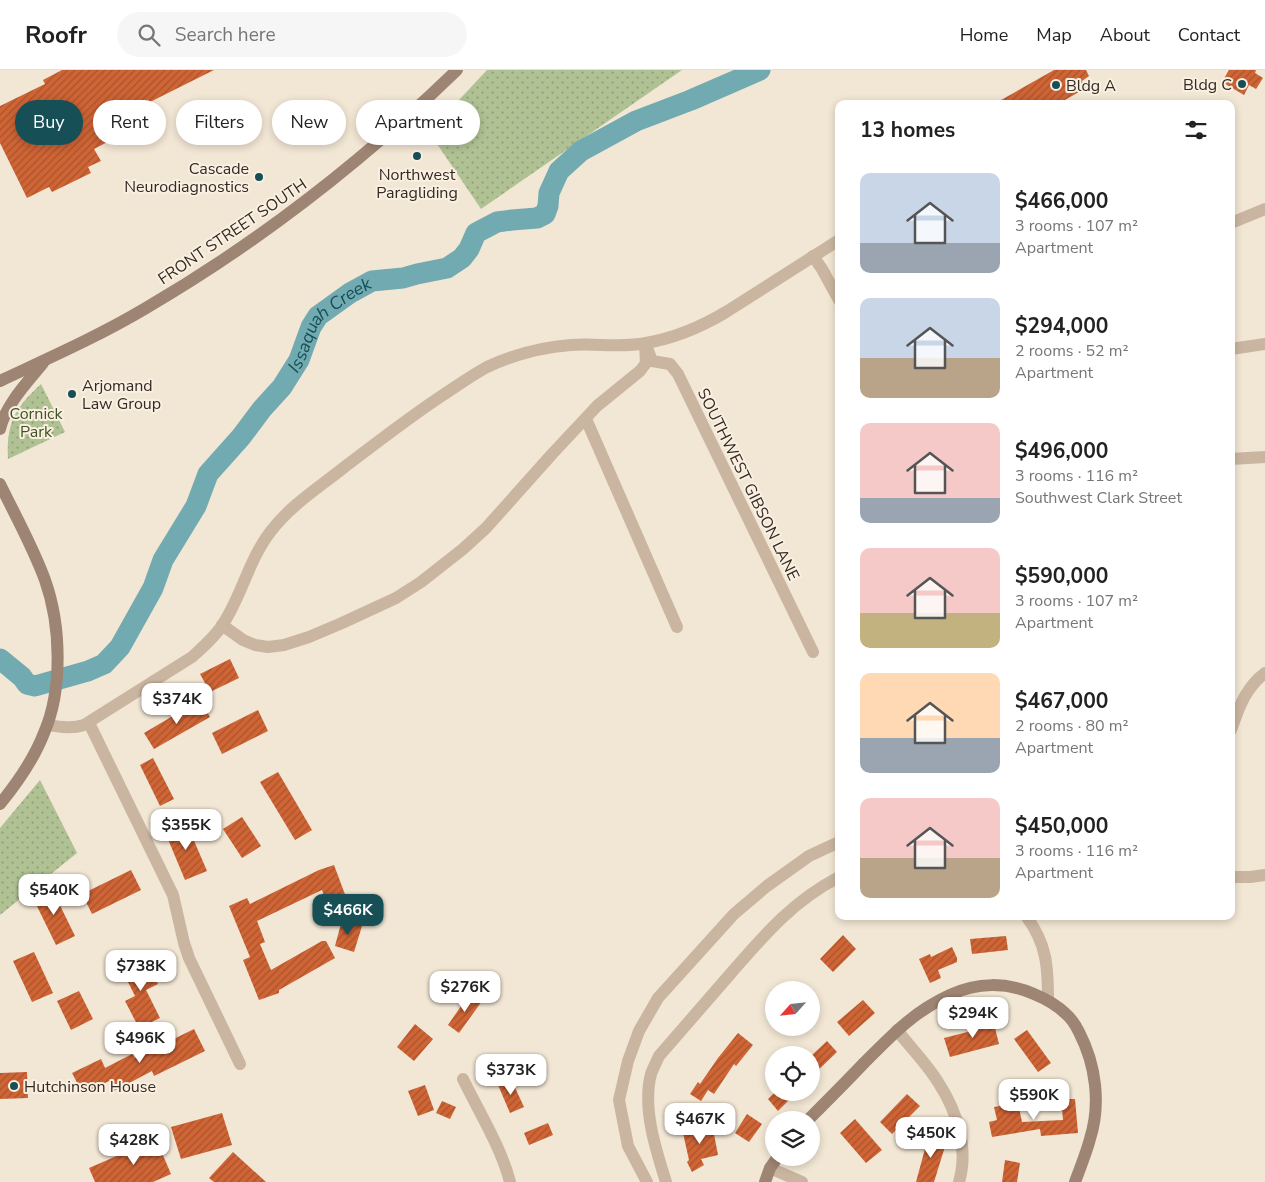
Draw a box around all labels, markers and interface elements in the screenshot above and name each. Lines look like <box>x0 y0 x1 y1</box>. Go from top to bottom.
search box <box>117 12 467 57</box>
text: Roofr <box>25 19 87 51</box>
icon: search <box>135 21 163 49</box>
text: Search here <box>175 22 276 48</box>
text: Home <box>960 23 1008 47</box>
text: Map <box>1036 23 1072 47</box>
text: About <box>1100 23 1150 47</box>
text: Contact <box>1178 23 1240 47</box>
place label: Bldg C <box>1183 74 1232 96</box>
place label: Bldg A <box>1066 75 1116 97</box>
marker: Bldg C <box>1236 78 1248 90</box>
marker: Bldg A <box>1050 79 1062 91</box>
chip: Buy <box>15 100 83 145</box>
chip: Rent <box>93 100 166 145</box>
chip: Filters <box>176 100 262 145</box>
chip: New <box>272 100 346 145</box>
chip: Apartment <box>356 100 480 145</box>
text: 13 homes <box>860 116 955 144</box>
icon: filters <box>1182 116 1210 144</box>
marker: Northwest Paragliding <box>411 150 423 162</box>
place label: Cascade Neurodiagnostics <box>124 158 249 198</box>
place label: Northwest Paragliding <box>376 164 458 204</box>
marker: Cascade Neurodiagnostics <box>253 171 265 183</box>
street label: FRONT STREET SOUTH <box>154 174 311 290</box>
text: $466,000 <box>1015 187 1108 215</box>
icon: home <box>900 193 960 253</box>
text: 3 rooms · 107 m² <box>1015 215 1138 237</box>
text: Apartment <box>1015 237 1093 259</box>
water label: Issaquah Creek <box>282 271 377 377</box>
text: $294,000 <box>1015 312 1108 340</box>
icon: home <box>900 318 960 378</box>
text: 2 rooms · 52 m² <box>1015 340 1128 362</box>
text: Apartment <box>1015 362 1093 384</box>
place label: Arjomand Law Group <box>82 375 161 415</box>
street label: SOUTHWEST GIBSON LANE <box>692 385 804 584</box>
marker: Arjomand Law Group <box>66 388 78 400</box>
park label: Cornick Park <box>9 403 64 443</box>
text: $496,000 <box>1015 437 1108 465</box>
icon: home <box>900 443 960 503</box>
text: 3 rooms · 116 m² <box>1015 465 1138 487</box>
text: Southwest Clark Street <box>1015 487 1182 509</box>
text: $590,000 <box>1015 562 1108 590</box>
icon: home <box>900 568 960 628</box>
text: 3 rooms · 107 m² <box>1015 590 1138 612</box>
text: Apartment <box>1015 612 1093 634</box>
pin: $374K <box>142 682 212 725</box>
text: $467,000 <box>1015 687 1108 715</box>
text: $374K <box>152 688 202 710</box>
icon: home <box>900 693 960 753</box>
text: 2 rooms · 80 m² <box>1015 715 1128 737</box>
text: Apartment <box>1015 737 1093 759</box>
pin: $355K <box>151 808 221 851</box>
text: $450,000 <box>1015 812 1108 840</box>
text: $355K <box>161 814 211 836</box>
icon: home <box>900 818 960 878</box>
text: 3 rooms · 116 m² <box>1015 840 1138 862</box>
text: Apartment <box>1015 862 1093 884</box>
pin: $540K <box>19 874 89 916</box>
text: $540K <box>29 879 79 901</box>
pin: $466K <box>313 894 383 936</box>
text: $466K <box>323 899 373 921</box>
pin: $738K <box>106 950 176 992</box>
text: $738K <box>116 955 166 977</box>
pin: $276K <box>430 970 500 1013</box>
text: $276K <box>440 976 490 998</box>
north arrow <box>765 981 820 1036</box>
map controls <box>765 981 820 1166</box>
pin: $294K <box>938 996 1008 1039</box>
text: $294K <box>948 1002 998 1024</box>
pin: $496K <box>105 1022 175 1064</box>
text: $496K <box>115 1027 165 1049</box>
button: locate <box>765 1046 820 1101</box>
pin: $373K <box>476 1054 546 1096</box>
text: $373K <box>486 1059 536 1081</box>
place label: Hutchinson House <box>24 1076 156 1098</box>
pin: $590K <box>999 1078 1069 1121</box>
marker: Hutchinson House <box>8 1080 20 1092</box>
text: $590K <box>1009 1084 1059 1106</box>
pin: $467K <box>665 1102 735 1145</box>
text: $467K <box>675 1108 725 1130</box>
button: layers <box>765 1111 820 1166</box>
pin: $450K <box>896 1116 966 1159</box>
text: $450K <box>906 1122 956 1144</box>
pin: $428K <box>99 1124 169 1166</box>
text: $428K <box>109 1129 159 1151</box>

